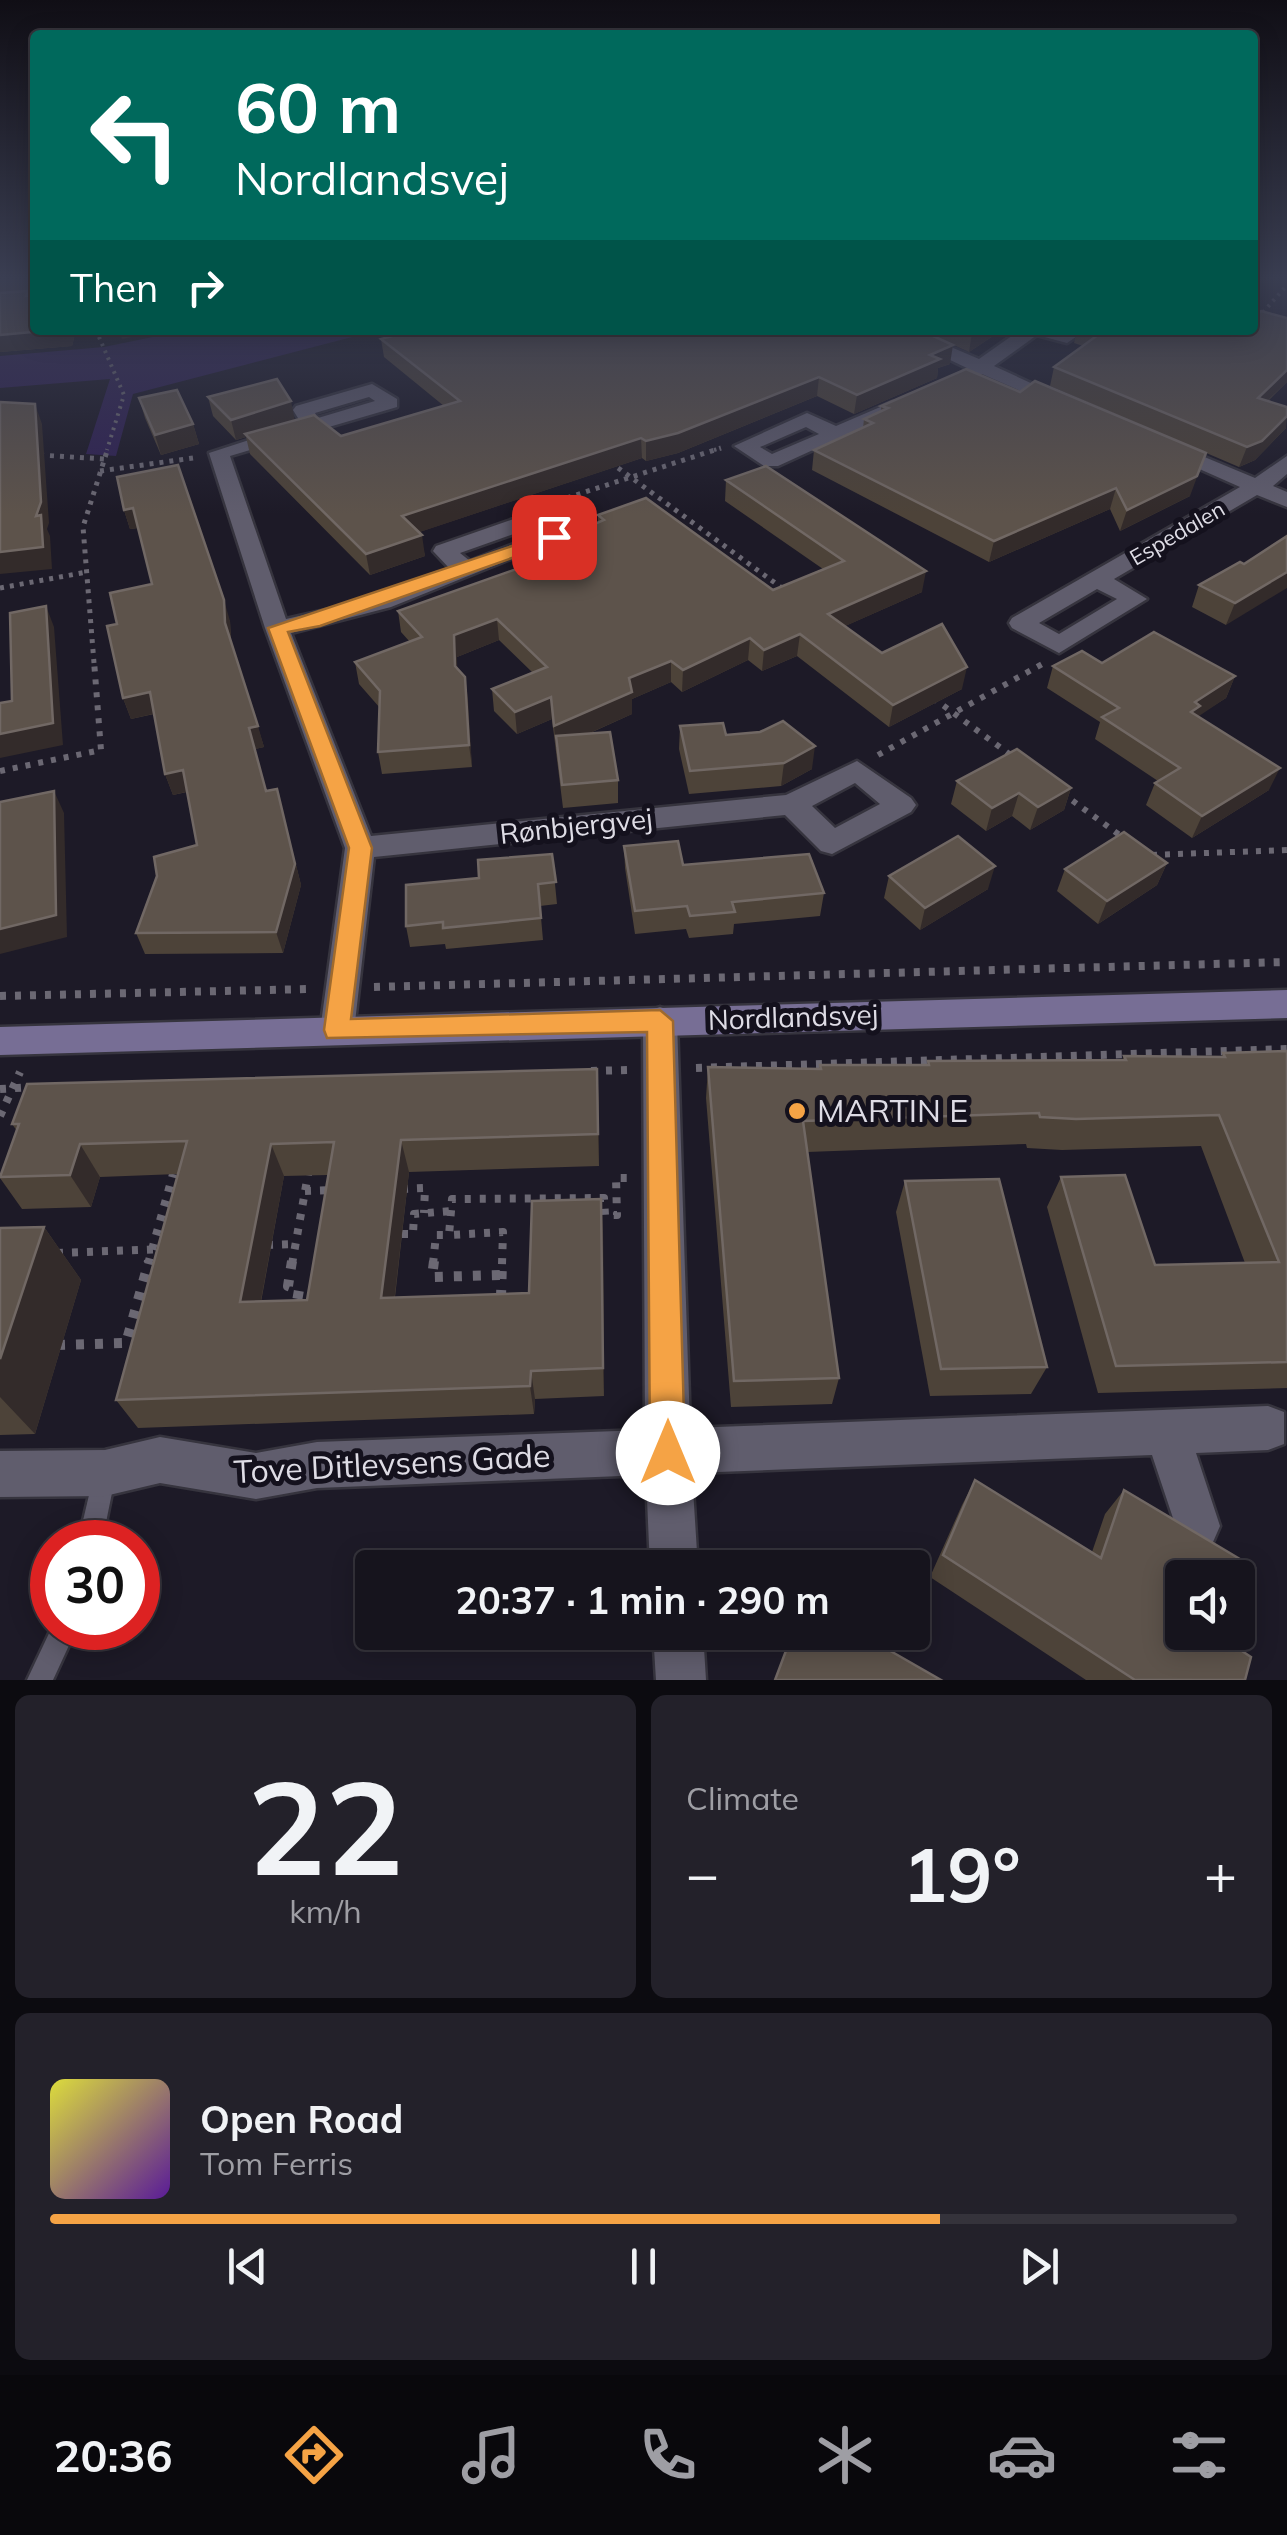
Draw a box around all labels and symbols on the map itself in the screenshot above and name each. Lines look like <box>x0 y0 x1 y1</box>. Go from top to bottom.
pin <box>512 495 597 580</box>
street label: Espedalen <box>1124 495 1230 571</box>
street label: Rønbjergvej <box>498 800 654 851</box>
street label: Nordlandsvej <box>707 996 879 1037</box>
place label: MARTIN E <box>817 1090 968 1130</box>
marker: MARTIN E <box>786 1100 808 1122</box>
position arrow <box>616 1401 720 1505</box>
street label: Tove Ditlevsens Gade <box>233 1435 551 1491</box>
speed limit sign: 30 <box>30 1520 160 1650</box>

